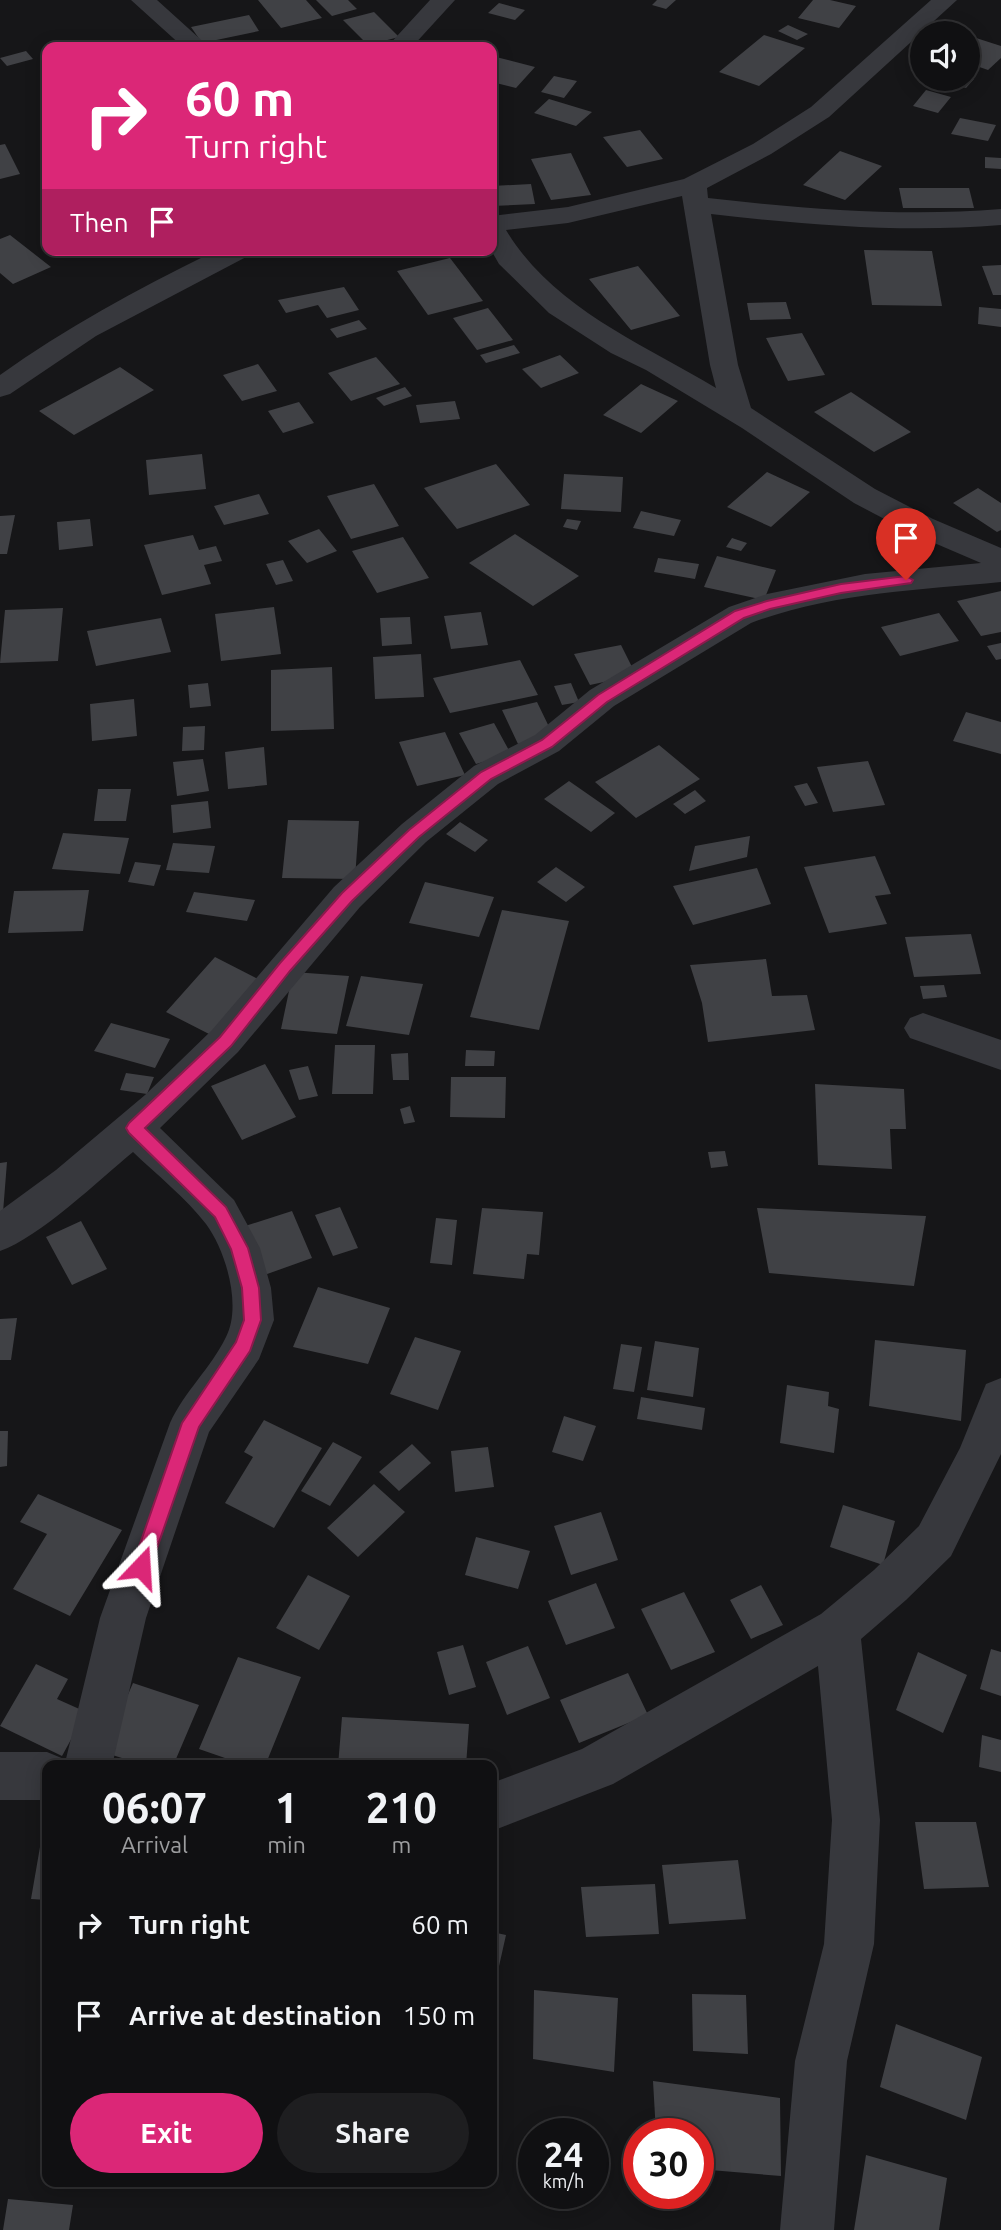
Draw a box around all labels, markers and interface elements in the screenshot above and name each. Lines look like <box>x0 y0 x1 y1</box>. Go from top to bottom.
map controls <box>910 21 980 91</box>
button: sound <box>910 21 980 91</box>
icon: right <box>70 70 161 161</box>
text: 60 m <box>185 70 294 125</box>
text: Turn right <box>185 128 327 164</box>
icon: arrive <box>143 203 181 241</box>
text: Then <box>70 208 129 237</box>
pin <box>876 508 936 580</box>
icon: arrive <box>887 519 925 557</box>
position arrow <box>104 1530 178 1604</box>
text: 06:07 <box>102 1784 207 1831</box>
text: 1 <box>275 1784 298 1831</box>
text: 210 <box>366 1784 437 1831</box>
text: Arrival <box>121 1832 188 1857</box>
text: min <box>267 1832 306 1857</box>
text: m <box>391 1832 411 1857</box>
icon: right <box>70 1906 108 1944</box>
text: Turn right <box>129 1910 250 1939</box>
text: 60 m <box>411 1910 469 1939</box>
icon: arrive <box>70 1997 108 2035</box>
text: Arrive at destination <box>129 2001 382 2030</box>
text: 150 m <box>403 2001 475 2030</box>
button: Exit <box>70 2093 263 2173</box>
button: Share <box>277 2093 469 2173</box>
speed limit sign: 30 <box>623 2118 714 2209</box>
text: 24 <box>544 2134 583 2174</box>
text: km/h <box>543 2171 584 2191</box>

